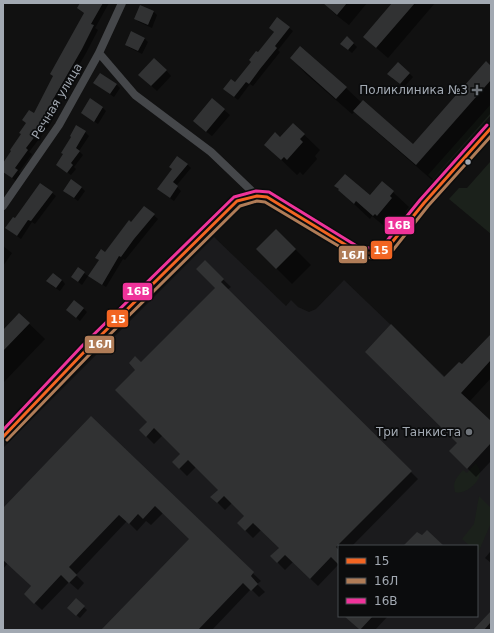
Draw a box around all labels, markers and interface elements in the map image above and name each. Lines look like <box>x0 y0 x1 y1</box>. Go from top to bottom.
street label: Речная улица <box>29 61 85 141</box>
place label: Поликлиника №3 <box>359 83 468 97</box>
marker: Поликлиника №3 <box>471 84 483 96</box>
unlabelled marker <box>463 157 473 167</box>
line badge: 16В <box>384 216 415 235</box>
text: 16В <box>387 219 411 232</box>
line badge: 15 <box>370 240 393 260</box>
text: 15 <box>373 244 389 257</box>
line badge: 16Л <box>338 245 368 264</box>
text: 16Л <box>341 249 365 262</box>
line badge: 16В <box>122 282 153 301</box>
text: 16В <box>126 285 150 298</box>
line badge: 15 <box>106 309 129 328</box>
text: 15 <box>110 313 126 326</box>
line badge: 16Л <box>84 335 115 354</box>
text: 16Л <box>88 338 112 351</box>
place label: Три Танкиста <box>375 425 461 439</box>
marker: Три Танкиста <box>464 427 474 437</box>
legend <box>338 545 478 617</box>
text: 15 <box>374 554 389 568</box>
text: 16Л <box>374 574 398 588</box>
text: 16В <box>374 594 398 608</box>

